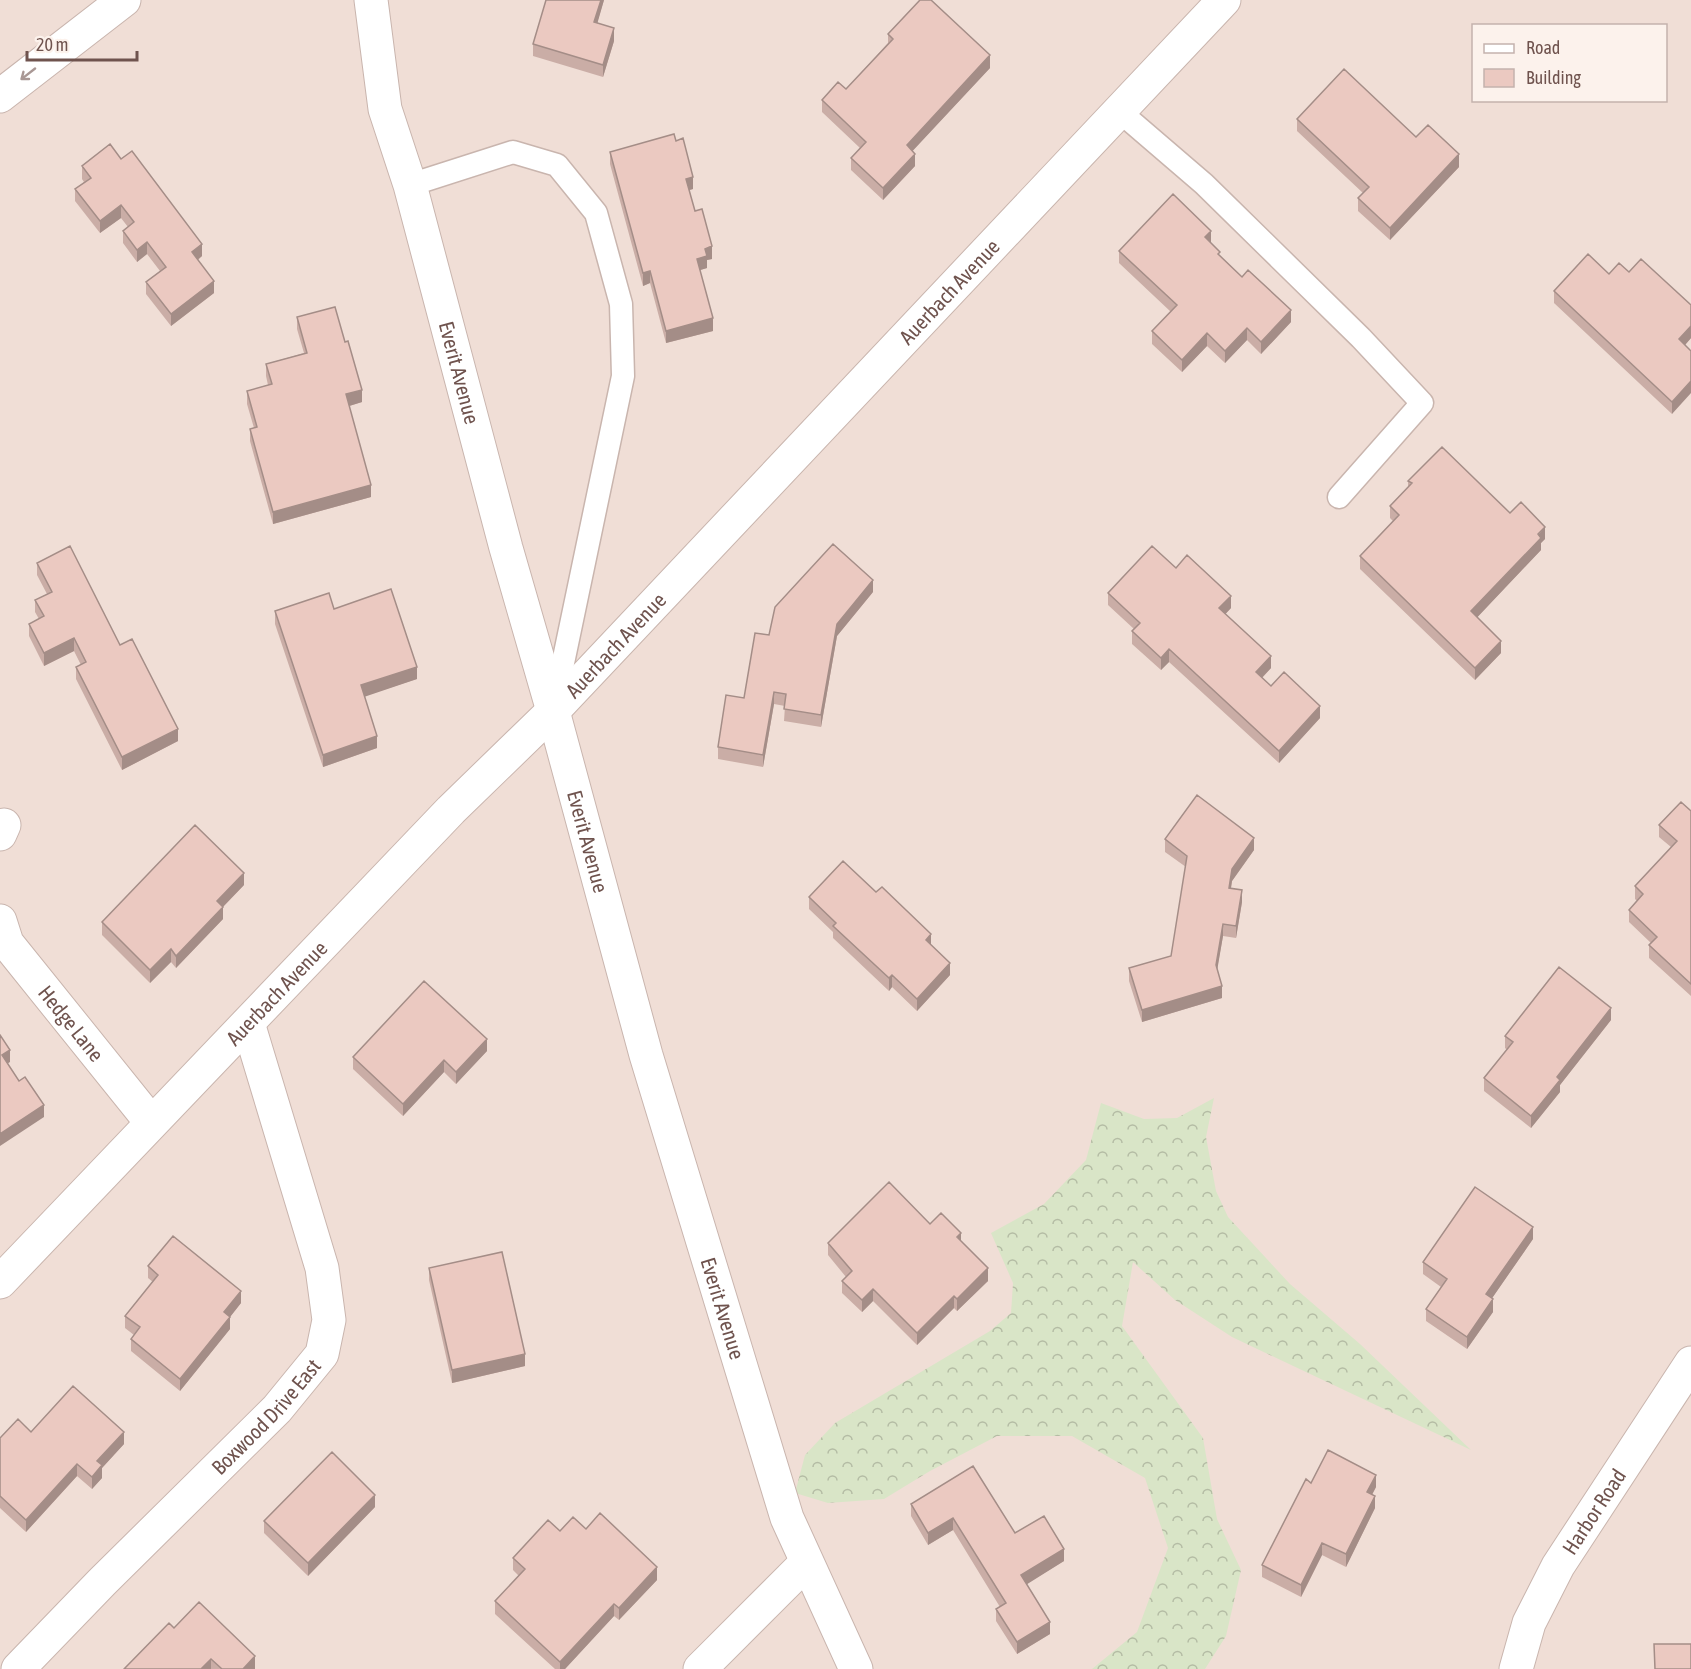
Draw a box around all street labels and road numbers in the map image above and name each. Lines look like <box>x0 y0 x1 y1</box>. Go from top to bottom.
street label: Auerbach Avenue <box>894 234 1004 349</box>
street label: Everit Avenue <box>435 319 485 427</box>
street label: Auerbach Avenue <box>560 587 671 702</box>
street label: Everit Avenue <box>563 787 614 895</box>
street label: Auerbach Avenue <box>221 936 332 1050</box>
street label: Hedge Lane <box>34 980 109 1066</box>
street label: Everit Avenue <box>696 1254 750 1362</box>
street label: Boxwood Drive East <box>206 1354 325 1479</box>
street label: Harbor Road <box>1557 1464 1630 1559</box>

